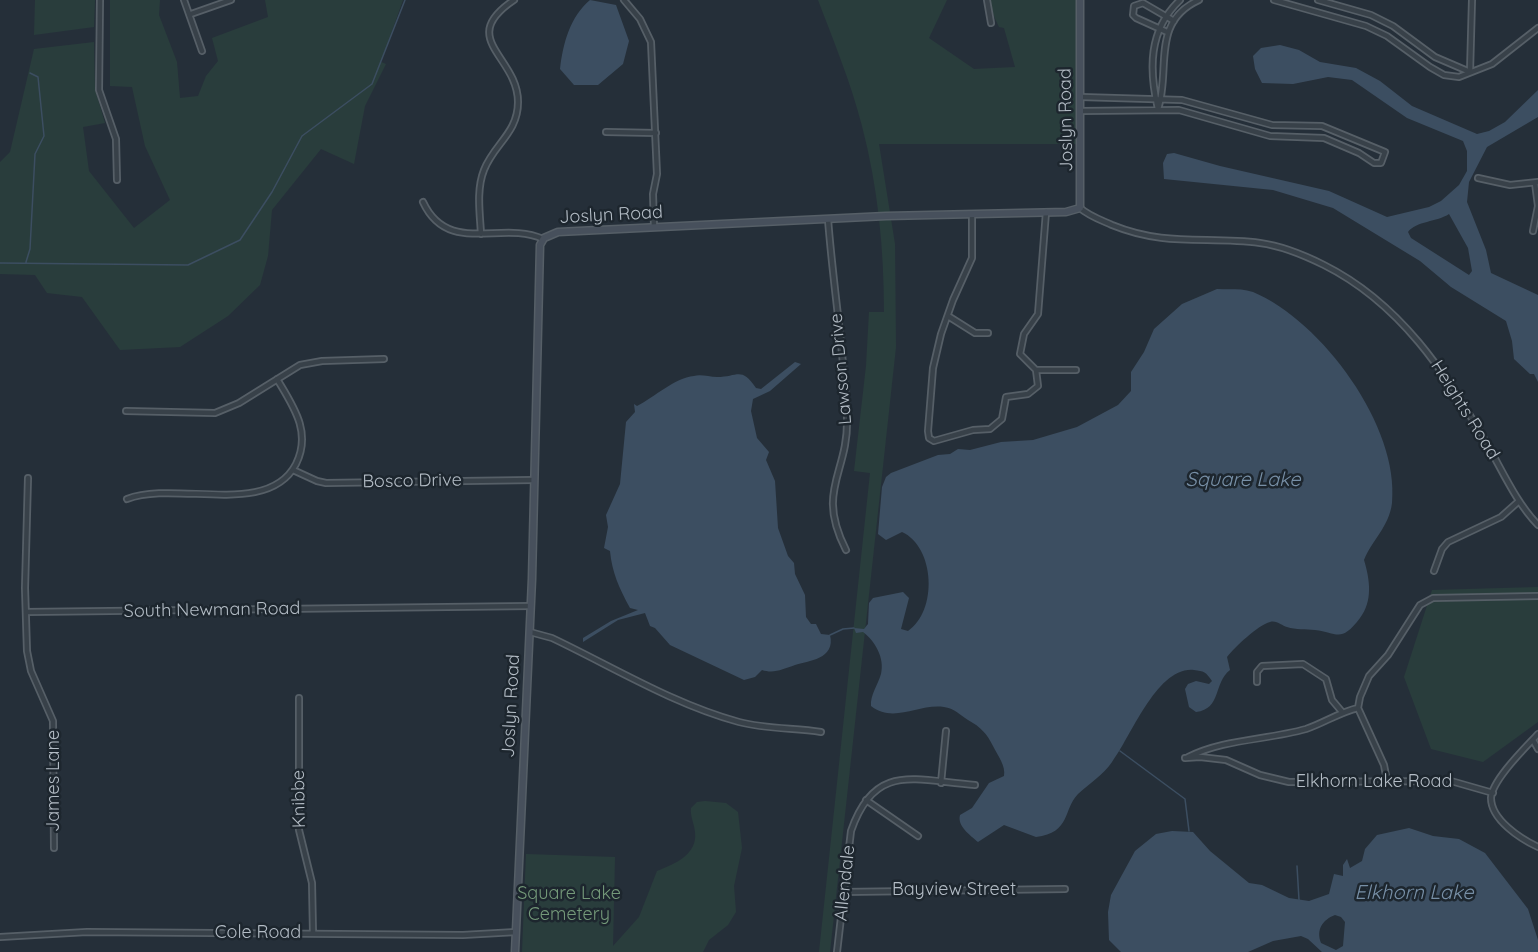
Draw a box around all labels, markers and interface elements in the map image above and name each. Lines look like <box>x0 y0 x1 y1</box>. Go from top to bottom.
street label: Joslyn Road <box>1054 68 1078 172</box>
street label: Joslyn Road <box>559 202 663 228</box>
street label: Lawson Drive <box>825 312 857 426</box>
street label: Heights Road <box>1426 356 1504 464</box>
water label: Square Lake <box>1185 468 1301 492</box>
street label: Bosco Drive <box>362 469 462 493</box>
street label: South Newman Road <box>124 598 300 622</box>
street label: Joslyn Road <box>498 654 524 758</box>
street label: James Lane <box>43 730 65 832</box>
street label: Knibbe <box>288 770 310 828</box>
street label: Elkhorn Lake Road <box>1296 771 1452 793</box>
street label: Allendale <box>830 844 860 922</box>
street label: Bayview Street <box>892 879 1016 901</box>
water label: Elkhorn Lake <box>1354 881 1474 905</box>
park label: Square Lake Cemetery <box>517 883 621 926</box>
street label: Cole Road <box>215 922 301 944</box>

